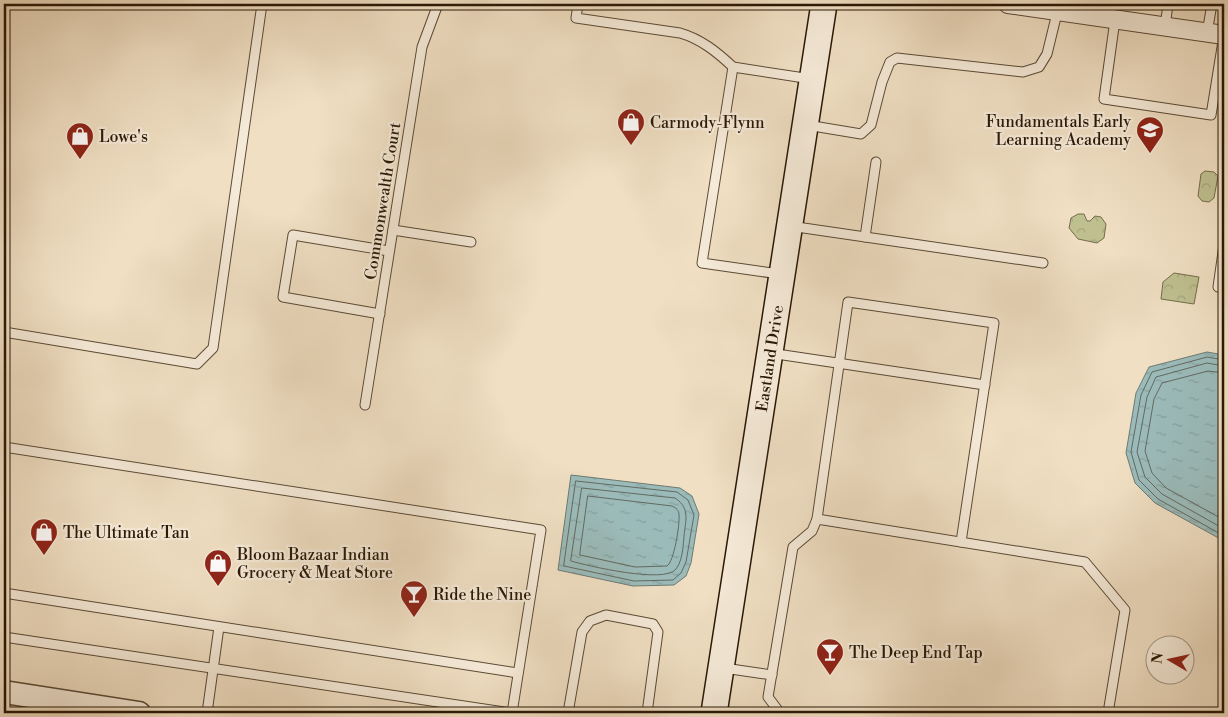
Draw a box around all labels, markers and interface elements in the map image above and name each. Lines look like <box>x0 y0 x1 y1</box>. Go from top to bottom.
shop icon: Carmody-Flynn <box>616 107 646 146</box>
place label: Fundamentals Early Learning Academy <box>986 112 1131 150</box>
place label: Carmody-Flynn <box>650 113 765 133</box>
school or university icon: Fundamentals Early Learning Academy <box>1135 115 1165 154</box>
shop icon: Lowe's <box>65 121 95 160</box>
street label: Commonwealth Court <box>361 121 405 281</box>
place label: Lowe's <box>99 127 148 147</box>
street label: Eastland Drive <box>752 304 788 413</box>
shop icon: The Ultimate Tan <box>29 517 59 556</box>
place label: The Ultimate Tan <box>63 523 190 543</box>
place label: Bloom Bazaar Indian Grocery & Meat Store <box>236 545 393 583</box>
shop icon: Bloom Bazaar Indian Grocery & Meat Store <box>203 548 233 587</box>
bar icon: Ride the Nine <box>399 579 429 618</box>
place label: Ride the Nine <box>433 585 531 605</box>
north arrow <box>1146 634 1196 684</box>
bar icon: The Deep End Tap <box>815 637 845 676</box>
place label: The Deep End Tap <box>849 643 983 663</box>
text: N <box>1148 651 1168 665</box>

